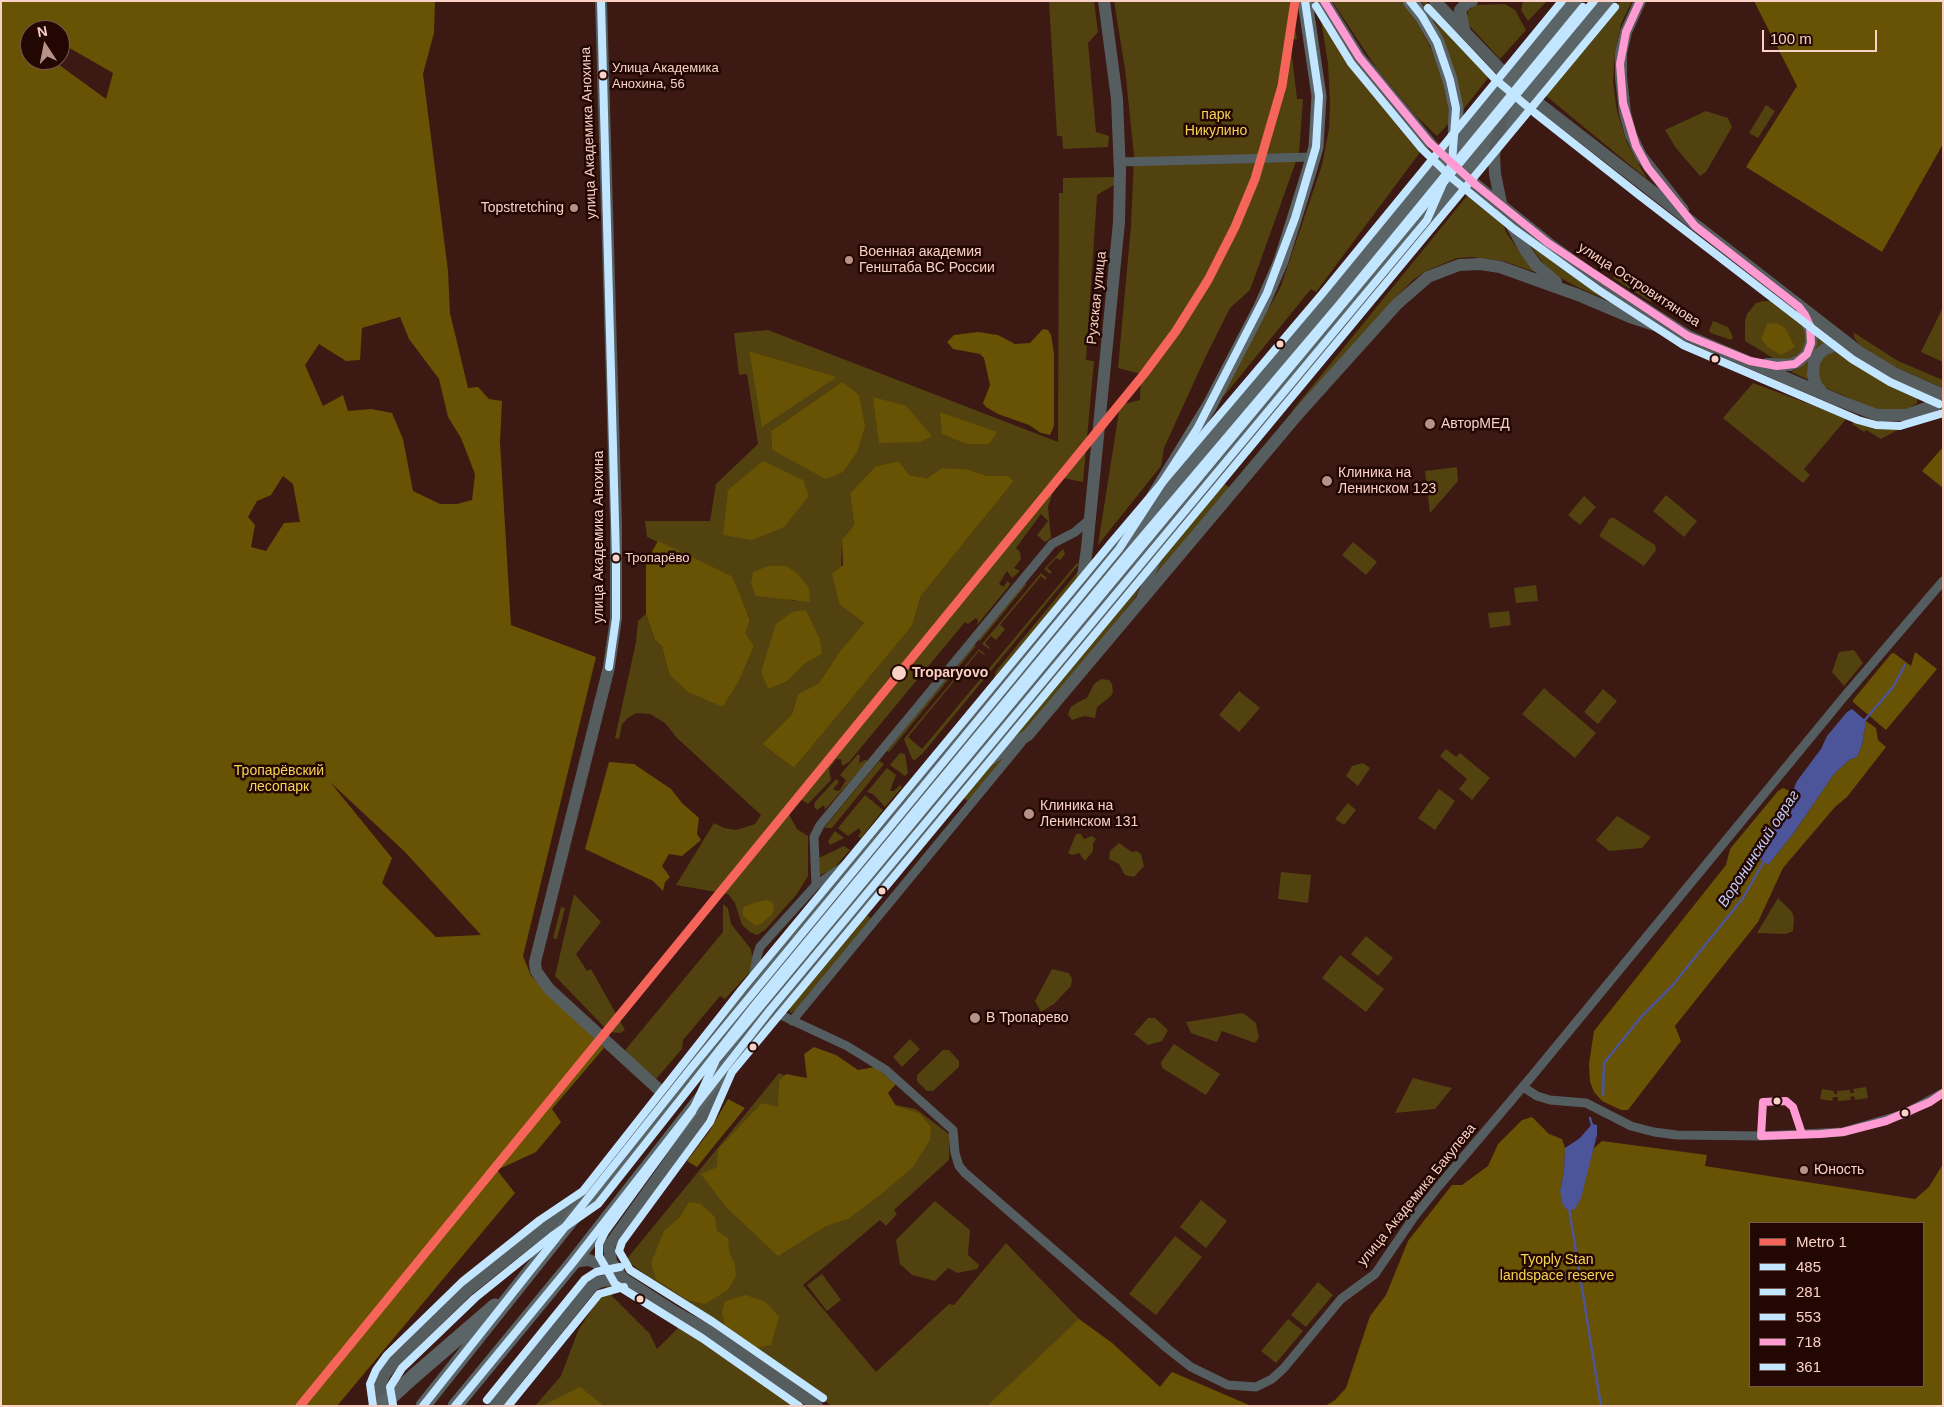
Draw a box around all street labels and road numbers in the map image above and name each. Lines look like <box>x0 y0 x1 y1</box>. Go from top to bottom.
street label: улица Академика Анохина <box>578 47 600 219</box>
street label: улица Островитянова <box>1575 239 1703 331</box>
street label: Рузская улица <box>1084 250 1110 346</box>
street label: улица Академика Анохина <box>591 451 607 623</box>
street label: улица Академика Бакулева <box>1354 1120 1480 1270</box>

